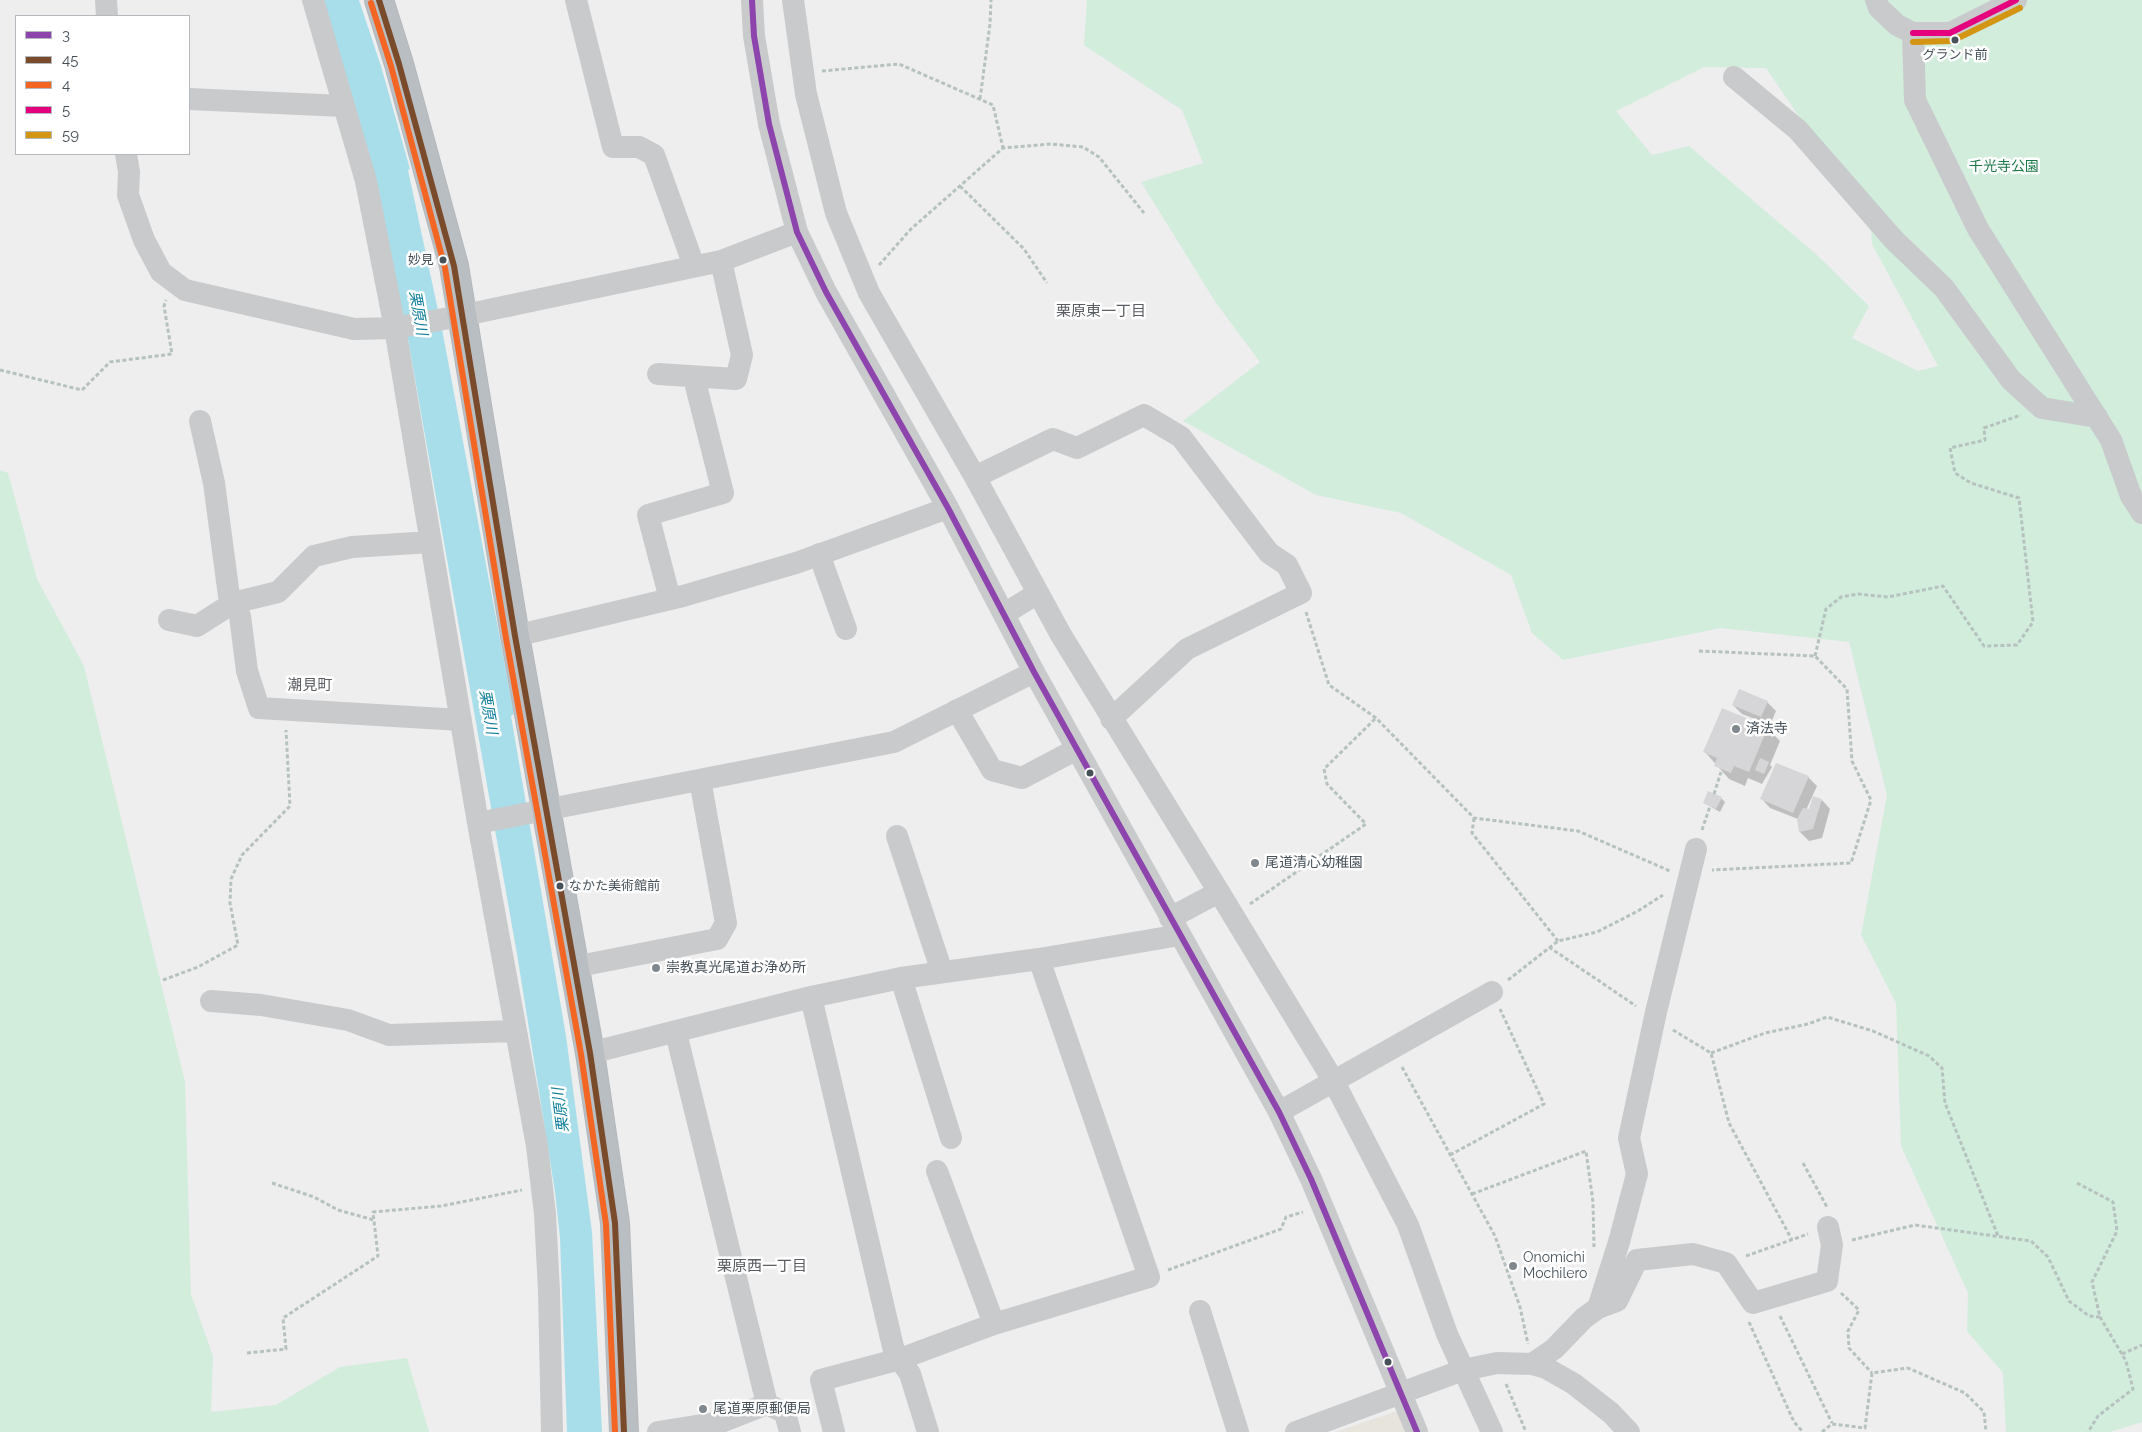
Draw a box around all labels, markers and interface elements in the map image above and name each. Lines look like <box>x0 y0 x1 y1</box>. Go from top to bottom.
legend <box>15 15 190 155</box>
text: 3 <box>62 26 70 44</box>
marker: グランド前 <box>1950 35 1960 45</box>
place label: グランド前 <box>1923 47 1987 63</box>
text: 45 <box>62 51 78 69</box>
text: 4 <box>62 76 70 94</box>
text: 5 <box>62 101 70 119</box>
text: 59 <box>62 126 79 144</box>
park label: 千光寺公園 <box>1969 159 2039 175</box>
place label: 妙見 <box>408 252 434 268</box>
marker: 妙見 <box>438 255 448 265</box>
water label: 栗原川 <box>405 289 431 337</box>
district label: 栗原東一丁目 <box>1056 302 1146 320</box>
district label: 潮見町 <box>288 676 332 694</box>
water label: 栗原川 <box>475 688 501 736</box>
place label: 済法寺 <box>1746 721 1788 737</box>
marker: 済法寺 <box>1730 723 1742 735</box>
unlabelled marker <box>1085 768 1095 778</box>
place label: 尾道清心幼稚園 <box>1265 855 1363 871</box>
marker: 尾道清心幼稚園 <box>1249 857 1261 869</box>
place label: なかた美術館前 <box>569 878 660 894</box>
marker: なかた美術館前 <box>555 881 565 891</box>
place label: 崇教真光尾道お浄め所 <box>666 960 806 976</box>
marker: 崇教真光尾道お浄め所 <box>650 962 662 974</box>
water label: 栗原川 <box>549 1087 573 1133</box>
place label: Onomichi Mochilero <box>1523 1250 1587 1282</box>
district label: 栗原西一丁目 <box>717 1257 807 1275</box>
marker: Onomichi Mochilero <box>1507 1260 1519 1272</box>
unlabelled marker <box>1383 1357 1393 1367</box>
place label: 尾道栗原郵便局 <box>713 1401 811 1417</box>
marker: 尾道栗原郵便局 <box>697 1403 709 1415</box>

